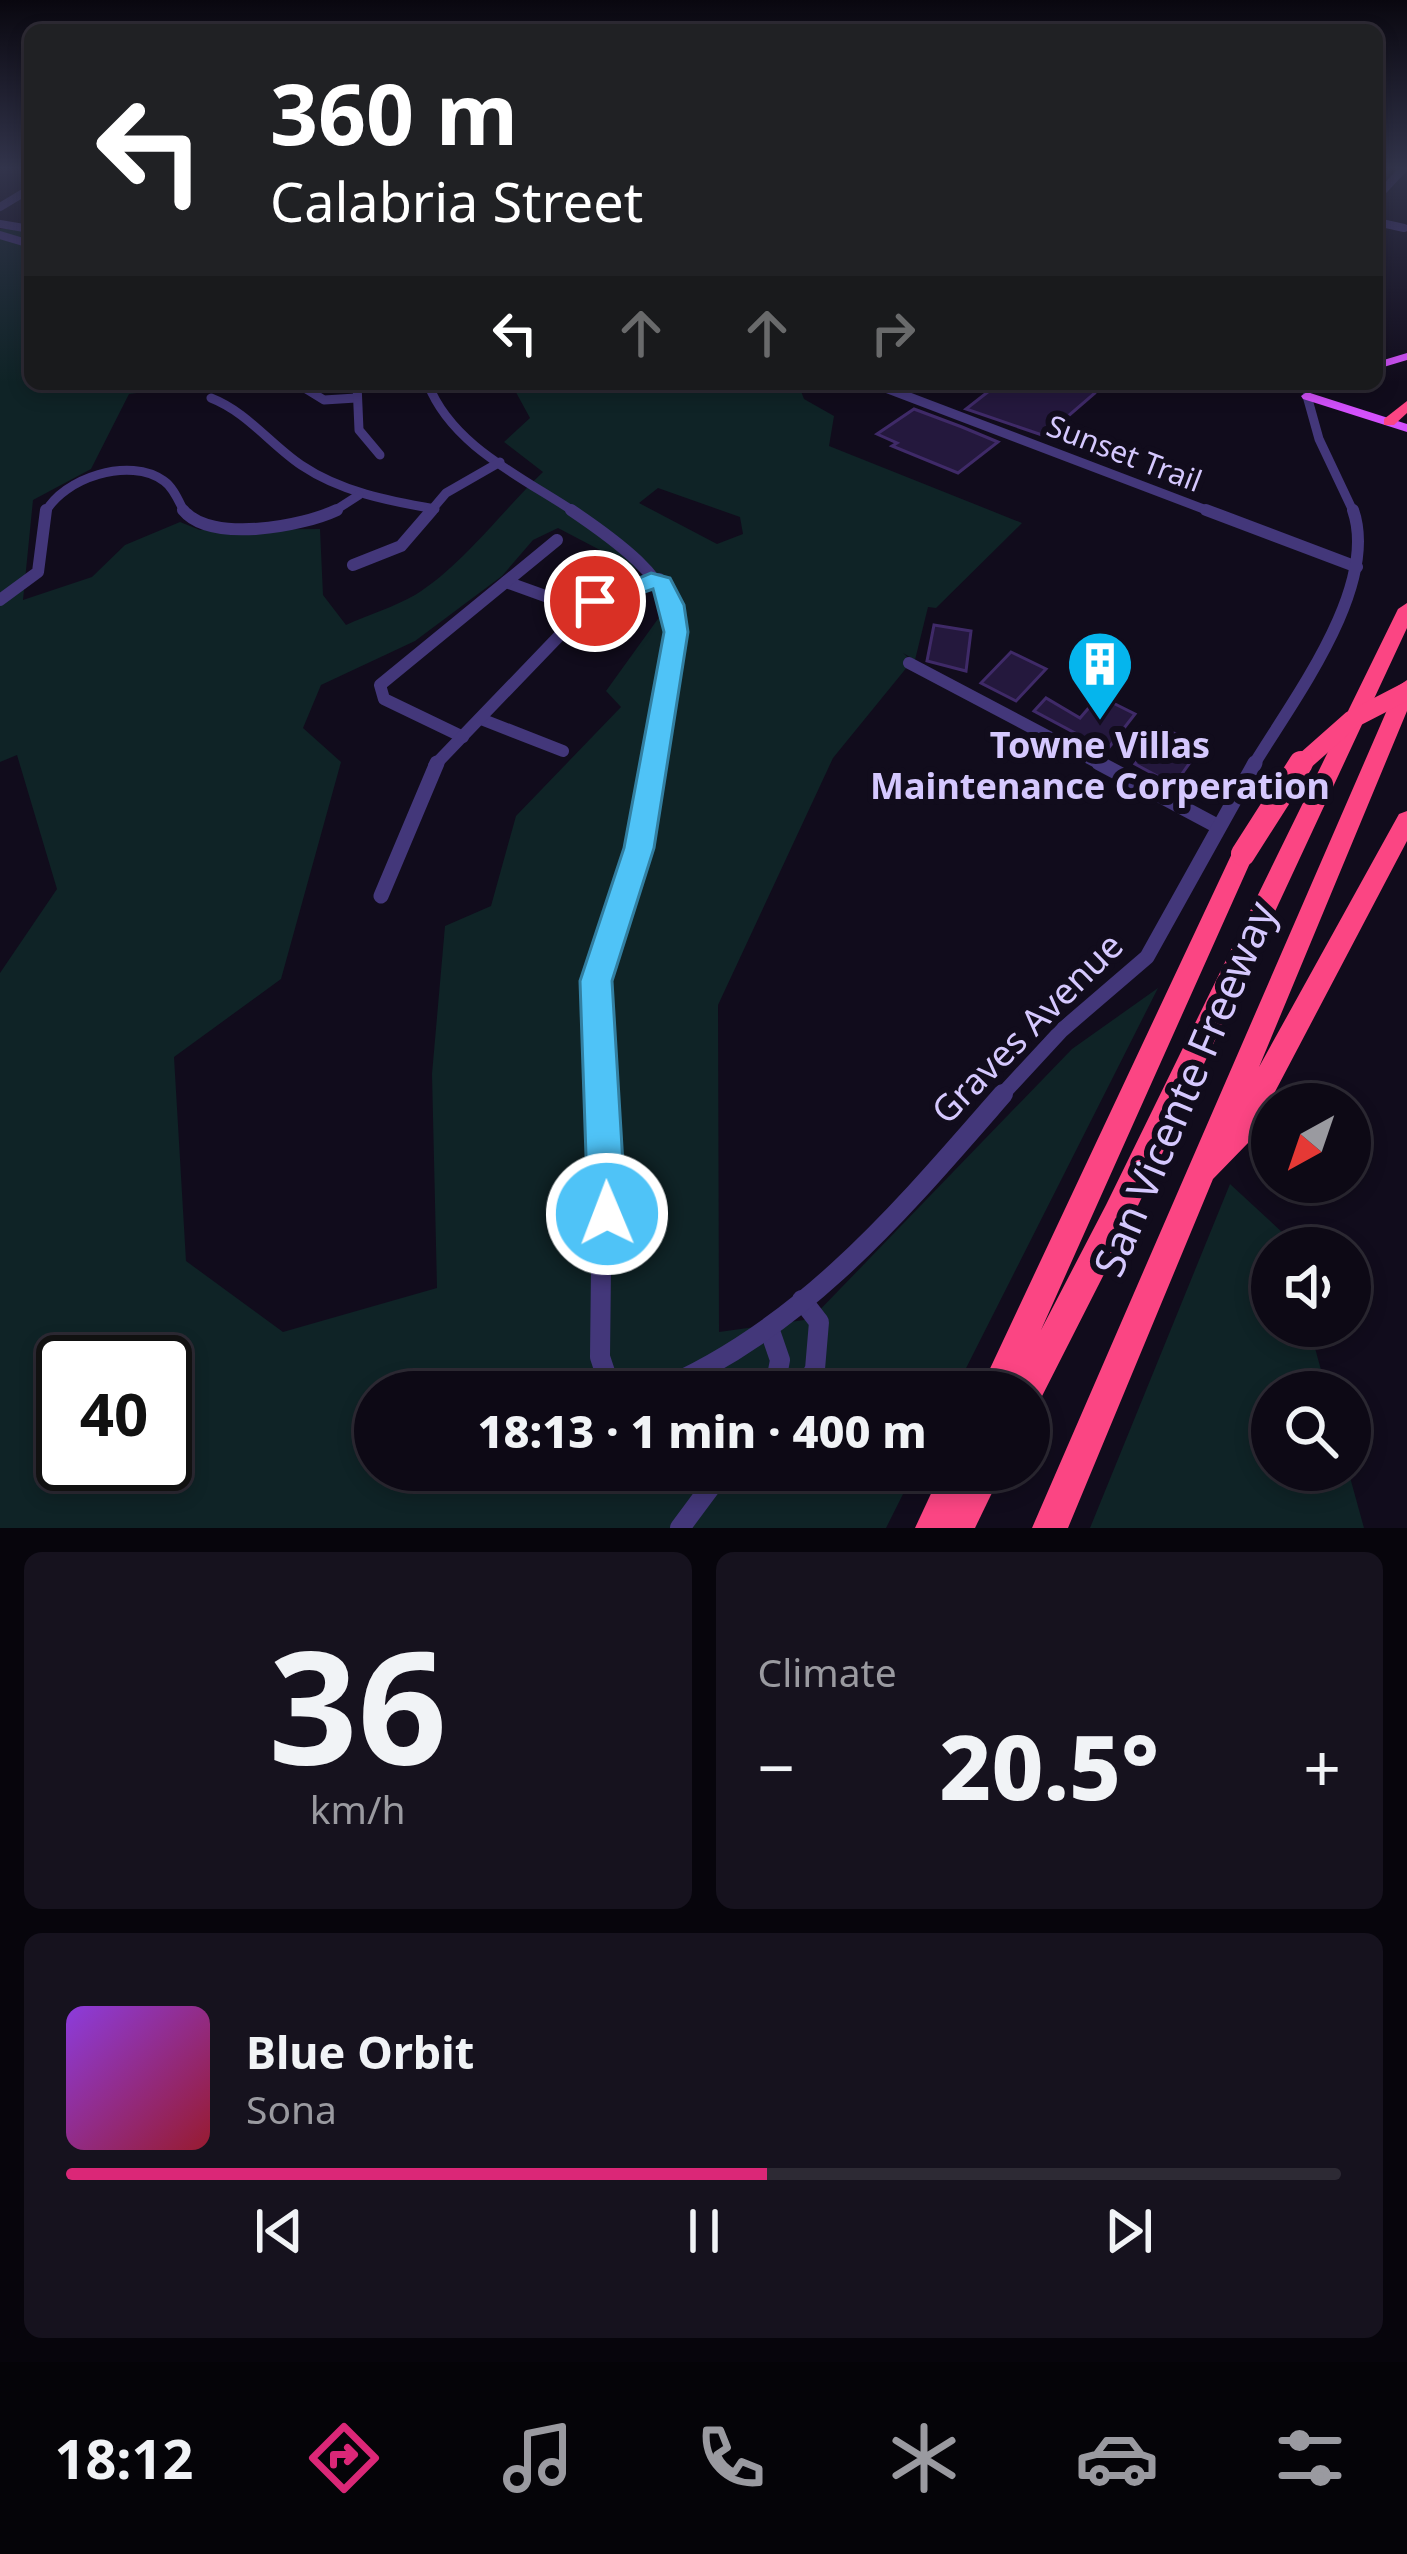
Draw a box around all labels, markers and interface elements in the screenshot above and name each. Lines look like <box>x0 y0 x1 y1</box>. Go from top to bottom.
text: 360 m <box>270 55 518 170</box>
icon: left <box>72 72 228 228</box>
text: Calabria Street <box>270 164 643 238</box>
icon: left <box>482 300 548 366</box>
icon: ahead <box>608 300 674 366</box>
icon: ahead <box>734 300 800 366</box>
icon: right <box>860 300 926 366</box>
street label: Sunset Trail <box>1041 404 1208 501</box>
pin <box>544 550 646 652</box>
icon: arrive <box>562 568 628 634</box>
building icon: Towne Villas Maintenance Corperation <box>1065 629 1135 723</box>
place label: Towne Villas Maintenance Corperation <box>870 720 1330 810</box>
street label: San Vicente Freeway <box>1079 892 1289 1285</box>
street label: Graves Avenue <box>920 921 1133 1134</box>
north arrow <box>1251 1083 1371 1203</box>
map controls <box>1251 1083 1371 1491</box>
position arrow <box>544 1151 670 1277</box>
button: sound <box>1251 1227 1371 1347</box>
speed limit sign: 40 <box>36 1335 192 1491</box>
button: search <box>1251 1371 1371 1491</box>
text: 18:13 · 1 min · 400 m <box>477 1400 927 1461</box>
text: 36 <box>269 1597 447 1810</box>
text: Climate <box>758 1645 897 1698</box>
text: 20.5° <box>939 1704 1159 1826</box>
text: − <box>758 1721 795 1811</box>
text: + <box>1303 1721 1341 1811</box>
text: km/h <box>310 1782 406 1835</box>
text: Blue Orbit <box>246 2021 474 2082</box>
text: Sona <box>246 2082 337 2135</box>
icon: previous <box>246 2198 312 2264</box>
icon: pause <box>671 2198 737 2264</box>
icon: next <box>1096 2198 1162 2264</box>
icon: directions <box>302 2416 386 2500</box>
icon: music <box>496 2416 580 2500</box>
icon: phone <box>689 2416 773 2500</box>
icon: climate <box>882 2416 966 2500</box>
icon: car <box>1075 2416 1159 2500</box>
icon: filters <box>1268 2416 1352 2500</box>
text: 18:12 <box>55 2421 193 2495</box>

